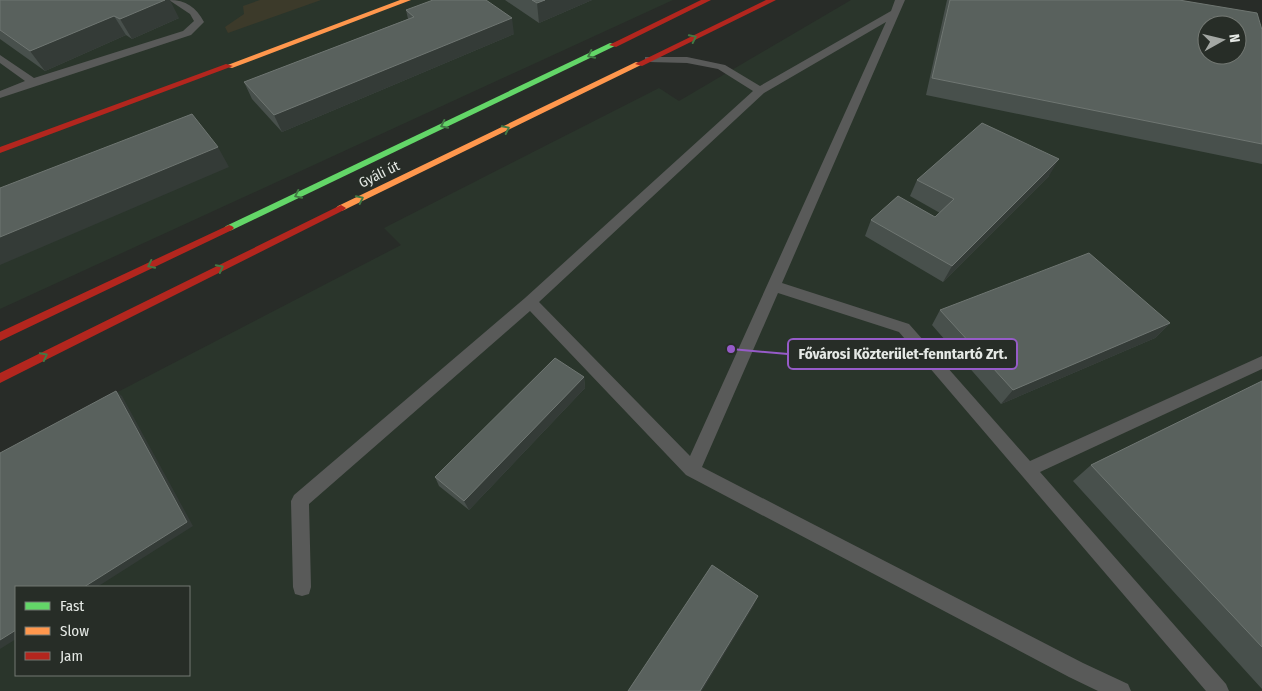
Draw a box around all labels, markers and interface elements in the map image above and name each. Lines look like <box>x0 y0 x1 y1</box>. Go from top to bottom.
north arrow <box>1197 15 1247 65</box>
text: N <box>1225 33 1243 44</box>
one-way arrow <box>688 34 697 44</box>
one-way arrow <box>587 48 596 59</box>
one-way arrow <box>440 118 449 129</box>
one-way arrow <box>501 124 510 135</box>
street label: Gyáli út <box>356 157 403 192</box>
one-way arrow <box>294 188 303 198</box>
one-way arrow <box>355 195 364 206</box>
one-way arrow <box>147 258 156 269</box>
one-way arrow <box>215 264 224 274</box>
callout: Fővárosi Közterület-fenntartó Zrt. <box>788 339 1017 369</box>
text: Fővárosi Közterület-fenntartó Zrt. <box>799 345 1008 363</box>
one-way arrow <box>38 352 47 362</box>
legend <box>15 586 190 676</box>
text: Fast <box>60 597 84 615</box>
text: Slow <box>60 622 89 640</box>
text: Jam <box>60 647 83 665</box>

